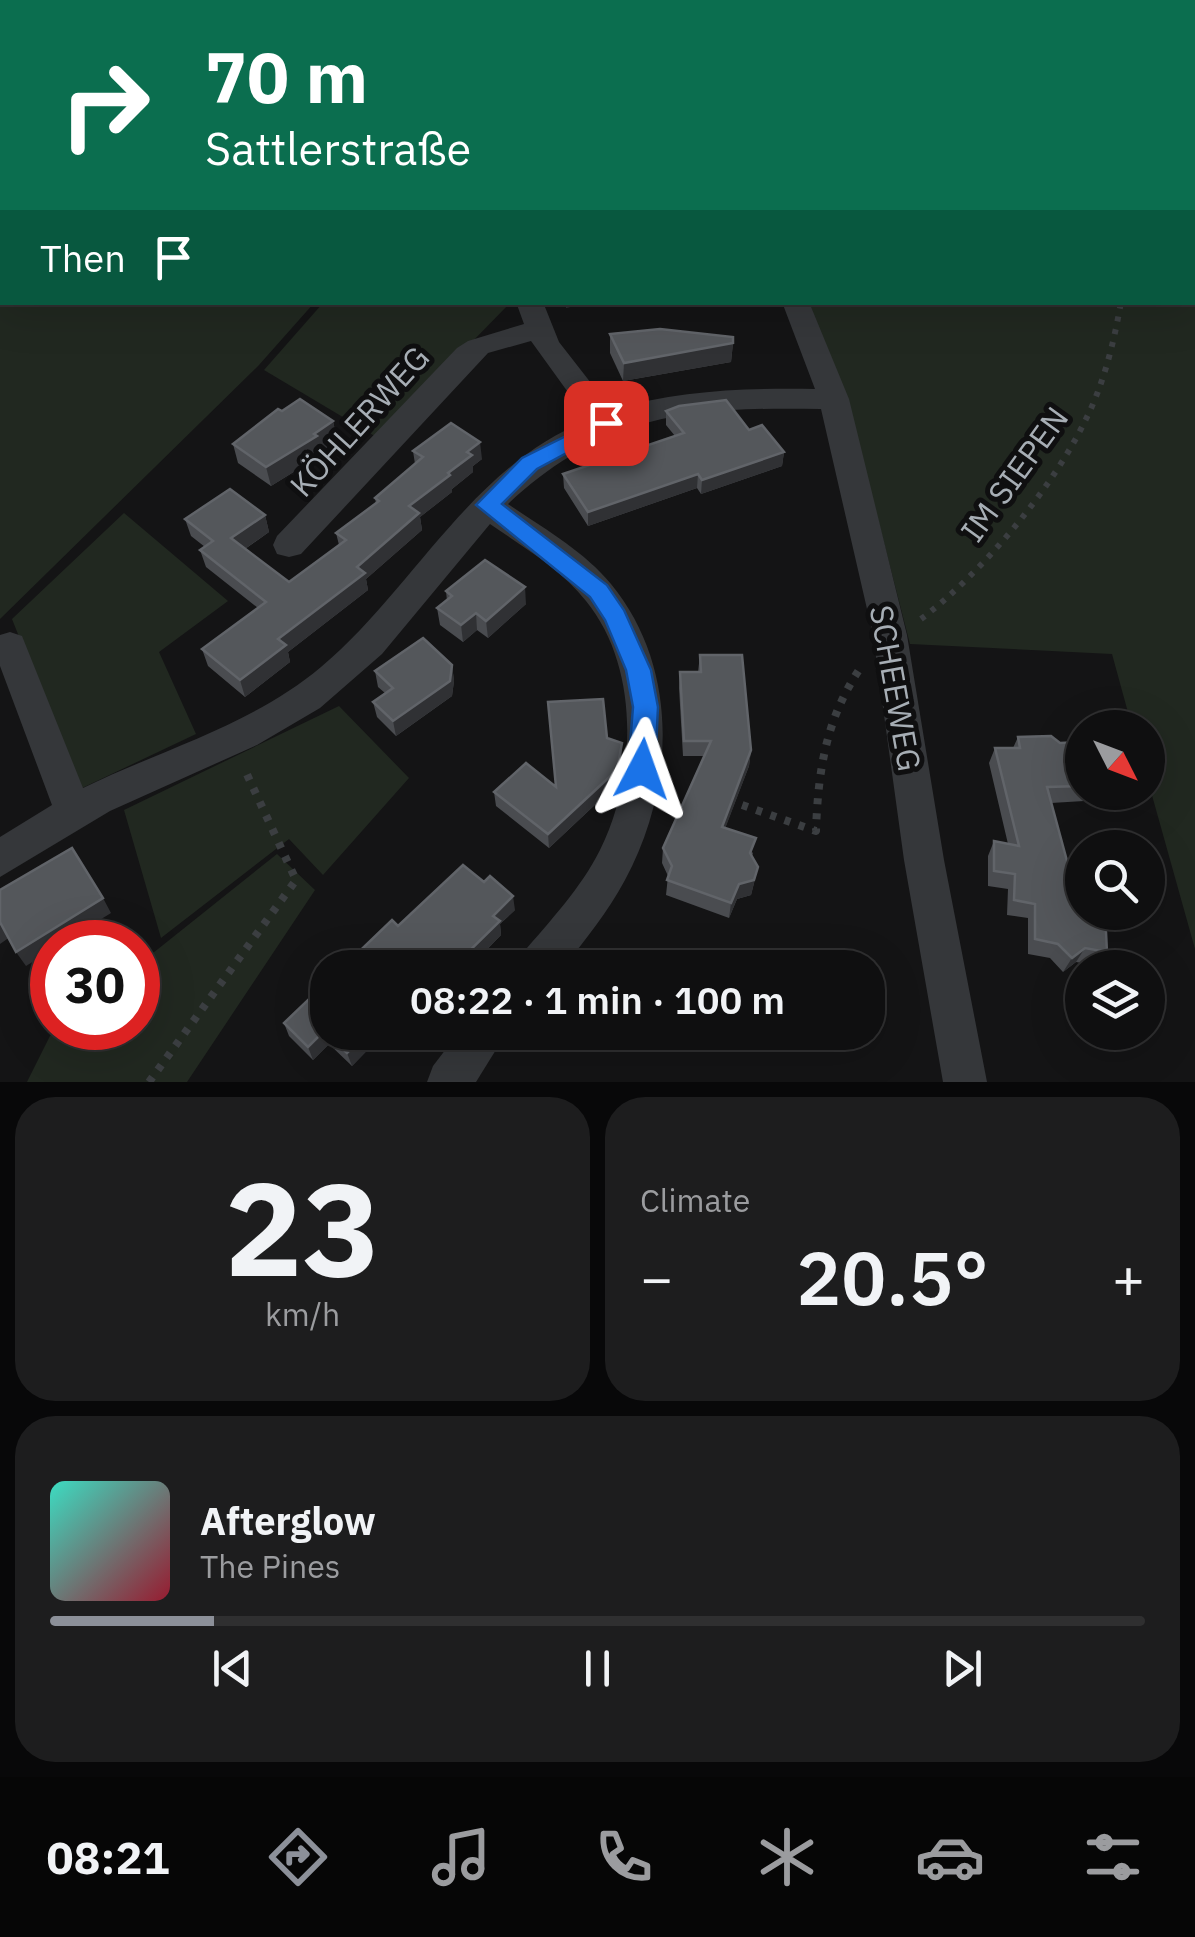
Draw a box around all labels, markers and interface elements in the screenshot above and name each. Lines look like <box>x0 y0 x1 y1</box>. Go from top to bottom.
text: 70 m <box>205 31 368 122</box>
icon: right <box>40 40 170 170</box>
text: Sattlerstraße <box>205 119 471 177</box>
icon: arrive <box>146 230 201 285</box>
text: Then <box>40 233 126 282</box>
street label: KÖHLERWEG <box>280 337 438 505</box>
pin <box>564 381 649 466</box>
icon: arrive <box>579 396 634 451</box>
street label: IM SIEPEN <box>951 398 1077 550</box>
street label: SCHEEWEG <box>861 602 931 774</box>
north arrow <box>1065 710 1165 810</box>
map controls <box>1065 710 1165 1050</box>
position arrow <box>590 717 694 821</box>
button: search <box>1065 830 1165 930</box>
speed limit sign: 30 <box>30 920 160 1050</box>
button: layers <box>1065 950 1165 1050</box>
text: 08:22 · 1 min · 100 m <box>410 975 785 1024</box>
text: 23 <box>224 1143 381 1312</box>
text: Climate <box>640 1179 750 1221</box>
text: 20.5° <box>796 1228 989 1326</box>
text: − <box>640 1242 673 1313</box>
text: + <box>1112 1242 1145 1313</box>
text: km/h <box>265 1293 340 1335</box>
text: Afterglow <box>200 1496 376 1545</box>
text: The Pines <box>200 1545 340 1587</box>
icon: previous <box>205 1641 260 1696</box>
icon: pause <box>570 1641 625 1696</box>
icon: next <box>935 1641 990 1696</box>
icon: directions <box>263 1822 333 1892</box>
icon: music <box>426 1822 496 1892</box>
icon: phone <box>589 1822 659 1892</box>
icon: climate <box>752 1822 822 1892</box>
icon: car <box>915 1822 985 1892</box>
icon: filters <box>1078 1822 1148 1892</box>
text: 08:21 <box>47 1828 169 1886</box>

